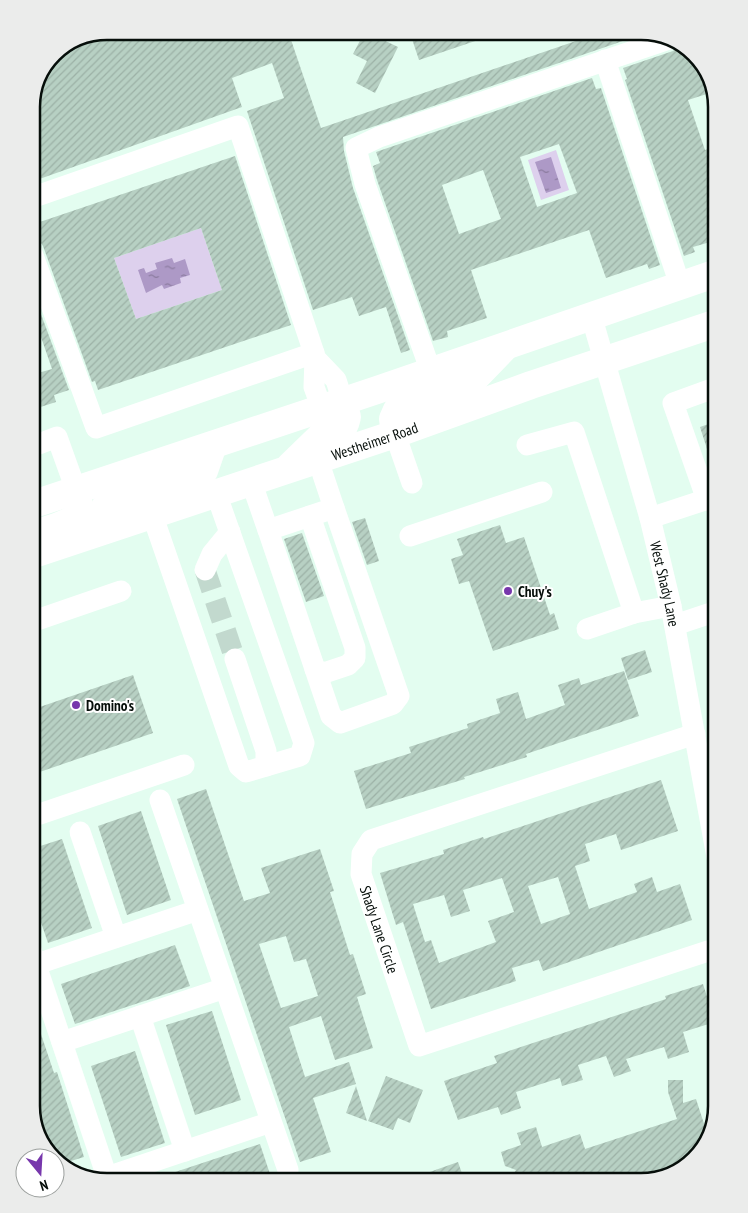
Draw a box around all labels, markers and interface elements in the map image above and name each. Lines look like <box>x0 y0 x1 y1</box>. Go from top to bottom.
street label: Westheimer Road <box>329 417 420 464</box>
street label: West Shady Lane <box>646 539 684 628</box>
place label: Chuy's <box>518 582 552 601</box>
marker: Chuy's <box>502 585 514 597</box>
place label: Domino's <box>86 696 134 715</box>
marker: Domino's <box>70 699 82 711</box>
street label: Shady Lane Circle <box>356 883 403 976</box>
north arrow <box>15 1148 65 1198</box>
text: N <box>38 1176 50 1195</box>

